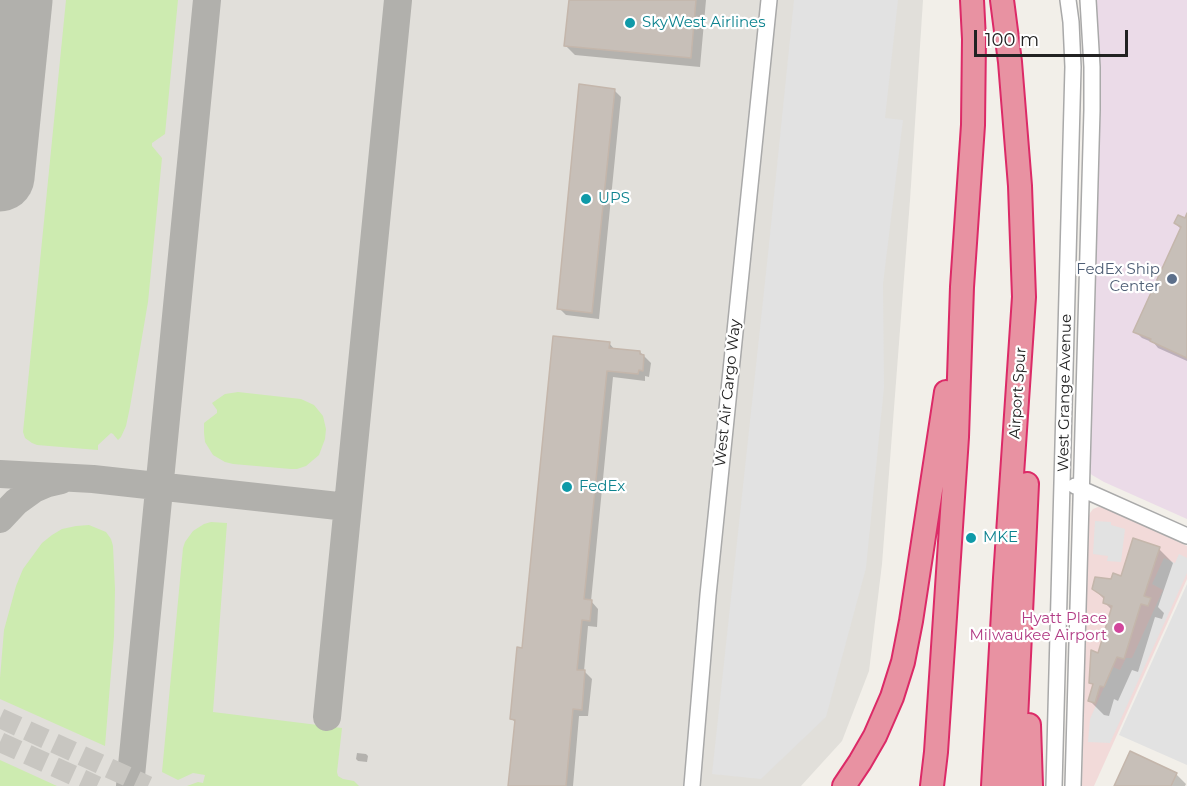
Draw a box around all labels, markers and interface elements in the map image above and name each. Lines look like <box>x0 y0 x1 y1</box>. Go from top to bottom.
place label: SkyWest Airlines <box>642 14 765 32</box>
marker: SkyWest Airlines <box>623 16 637 30</box>
scale bar <box>977 18 1132 56</box>
text: 100 m <box>985 29 1039 51</box>
place label: UPS <box>598 190 630 208</box>
marker: UPS <box>579 192 593 206</box>
place label: FedEx Ship Center <box>1076 261 1160 296</box>
marker: FedEx Ship Center <box>1165 272 1179 286</box>
street label: West Grange Avenue <box>1055 314 1075 472</box>
street label: West Air Cargo Way <box>711 318 745 468</box>
street label: Airport Spur <box>1006 346 1030 440</box>
place label: FedEx <box>579 478 625 496</box>
marker: FedEx <box>560 480 574 494</box>
place label: MKE <box>983 529 1018 547</box>
marker: MKE <box>964 531 978 545</box>
place label: Hyatt Place Milwaukee Airport <box>969 610 1107 645</box>
marker: Hyatt Place Milwaukee Airport <box>1112 621 1126 635</box>

